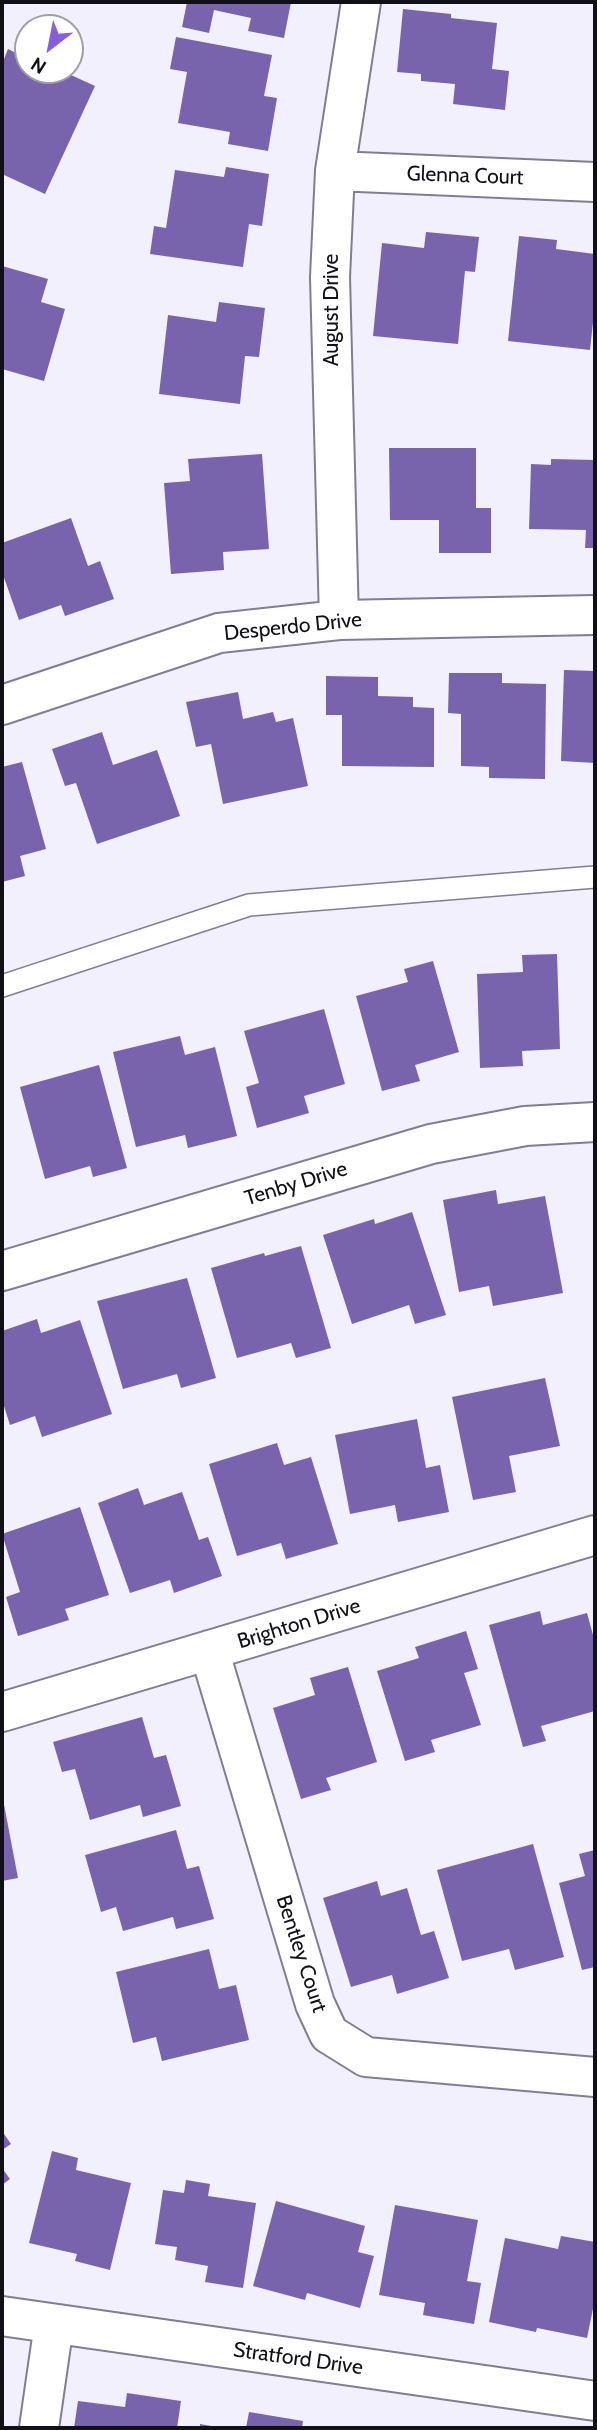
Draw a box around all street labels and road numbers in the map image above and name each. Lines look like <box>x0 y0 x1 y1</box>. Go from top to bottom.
street label: Glenna Court <box>406 161 524 191</box>
street label: August Drive <box>319 254 345 366</box>
street label: Desperdo Drive <box>223 607 363 647</box>
street label: Tenby Drive <box>242 1156 350 1212</box>
street label: Brighton Drive <box>234 1593 364 1655</box>
street label: Bentley Court <box>270 1892 332 2016</box>
street label: Stratford Drive <box>232 2337 364 2381</box>

